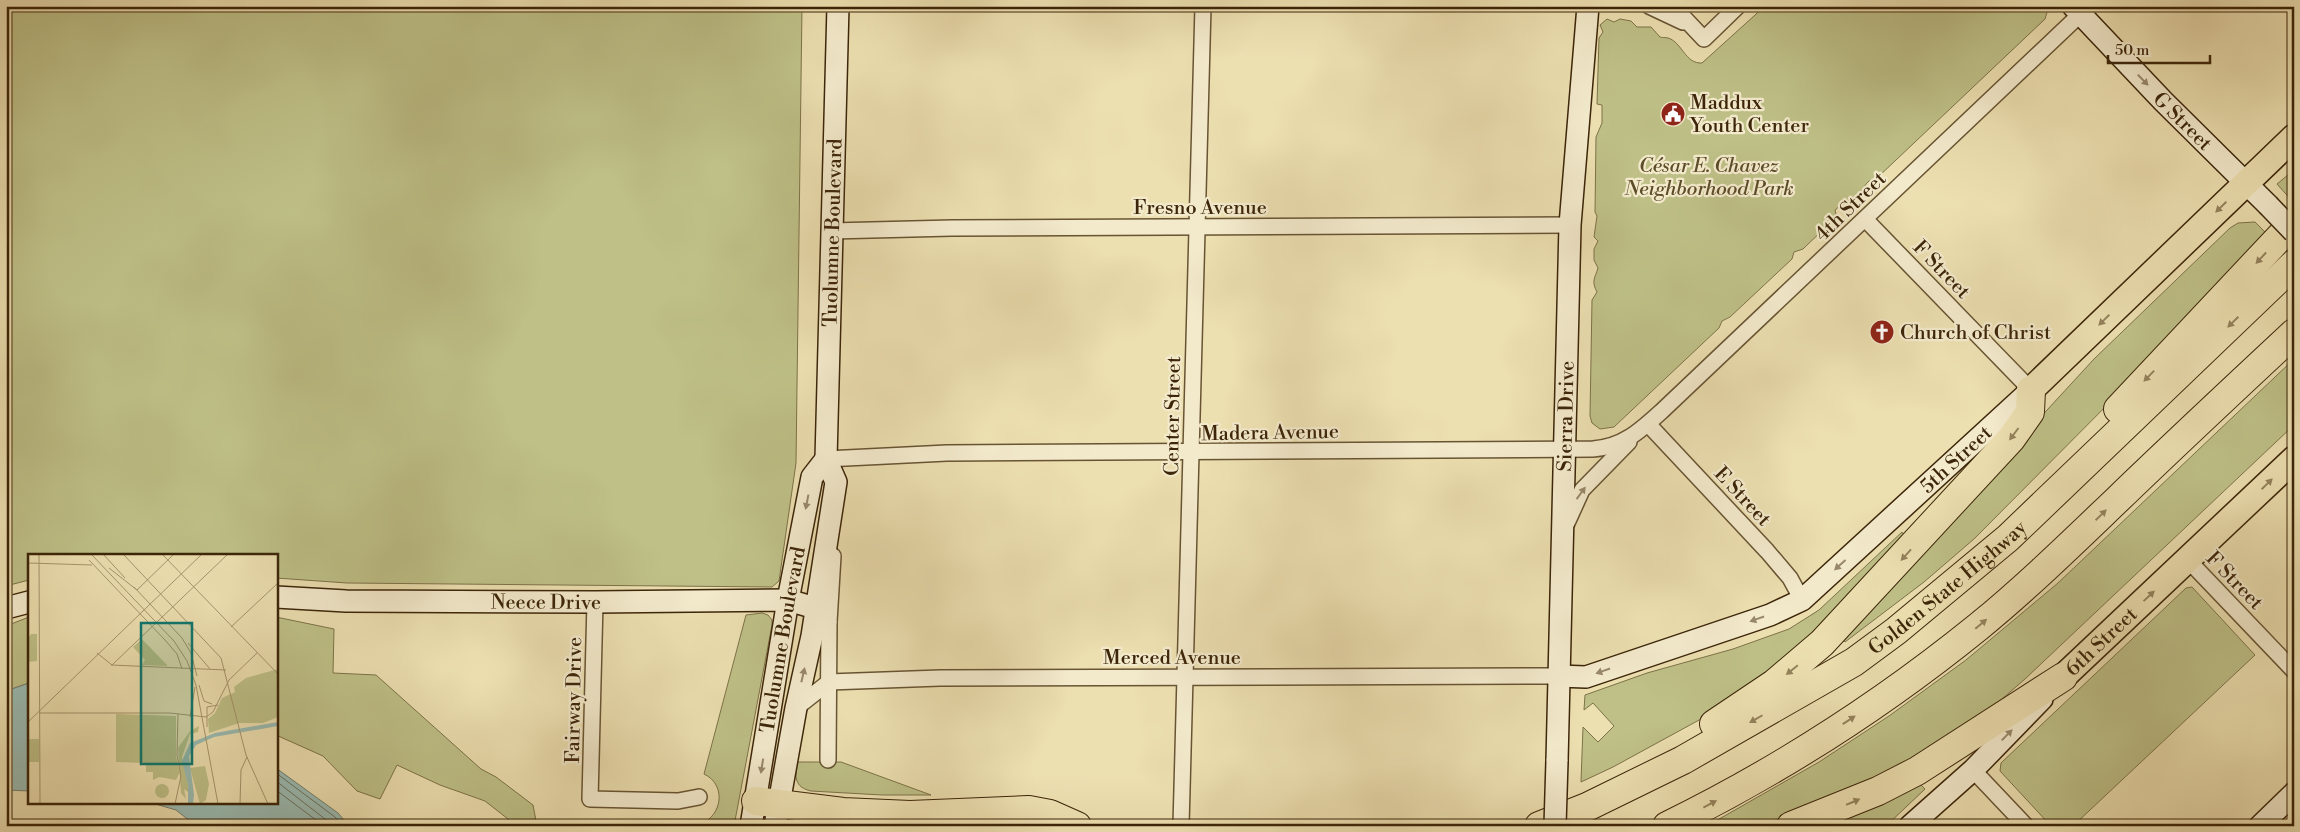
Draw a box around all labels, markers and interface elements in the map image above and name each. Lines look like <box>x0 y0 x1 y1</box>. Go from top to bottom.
scale bar <box>2108 32 2210 64</box>
text: 50 m <box>2115 41 2149 60</box>
one-way arrow <box>2137 73 2149 85</box>
street label: G Street <box>2147 87 2217 157</box>
place label: Maddux Youth Center <box>1689 91 1809 139</box>
public building icon: Maddux Youth Center <box>1660 101 1686 127</box>
street label: Tuolumne Boulevard <box>819 137 849 327</box>
park label: César E. Chavez Neighborhood Park <box>1623 154 1794 202</box>
street label: 4th Street <box>1810 167 1892 247</box>
street label: Fresno Avenue <box>1133 196 1267 221</box>
one-way arrow <box>2215 201 2227 213</box>
street label: F Street <box>1907 236 1975 304</box>
one-way arrow <box>2255 252 2267 264</box>
one-way arrow <box>2098 314 2110 326</box>
one-way arrow <box>2228 316 2240 328</box>
church icon: Church of Christ <box>1869 319 1895 345</box>
place label: Church of Christ <box>1900 321 2051 346</box>
street label: Center Street <box>1160 356 1187 476</box>
street label: Sierra Drive <box>1553 360 1581 472</box>
one-way arrow <box>2143 370 2155 382</box>
street label: Madera Avenue <box>1201 420 1339 447</box>
street label: 5th Street <box>1915 421 1998 499</box>
one-way arrow <box>2009 427 2020 440</box>
street label: E Street <box>1708 462 1776 532</box>
one-way arrow <box>2261 478 2273 490</box>
one-way arrow <box>1576 486 1586 500</box>
one-way arrow <box>803 495 811 511</box>
one-way arrow <box>2095 509 2107 521</box>
street label: Golden State Highway <box>1864 516 2033 661</box>
street label: Tuolumne Boulevard <box>755 544 812 735</box>
street label: F Street <box>2200 547 2268 615</box>
one-way arrow <box>1900 548 1912 560</box>
inset map <box>28 554 278 804</box>
one-way arrow <box>1835 559 1847 571</box>
one-way arrow <box>2143 590 2155 602</box>
street label: Neece Drive <box>491 591 601 616</box>
street label: 6th Street <box>2061 602 2143 682</box>
one-way arrow <box>1750 616 1765 623</box>
one-way arrow <box>1974 619 1987 630</box>
street label: Fairway Drive <box>561 636 588 764</box>
street label: Merced Avenue <box>1103 646 1241 671</box>
one-way arrow <box>1785 664 1798 675</box>
one-way arrow <box>799 667 807 682</box>
one-way arrow <box>1596 668 1611 675</box>
one-way arrow <box>1750 715 1763 724</box>
one-way arrow <box>1843 715 1856 725</box>
one-way arrow <box>2001 729 2013 741</box>
one-way arrow <box>757 758 765 774</box>
one-way arrow <box>1846 797 1860 805</box>
one-way arrow <box>1703 800 1718 808</box>

